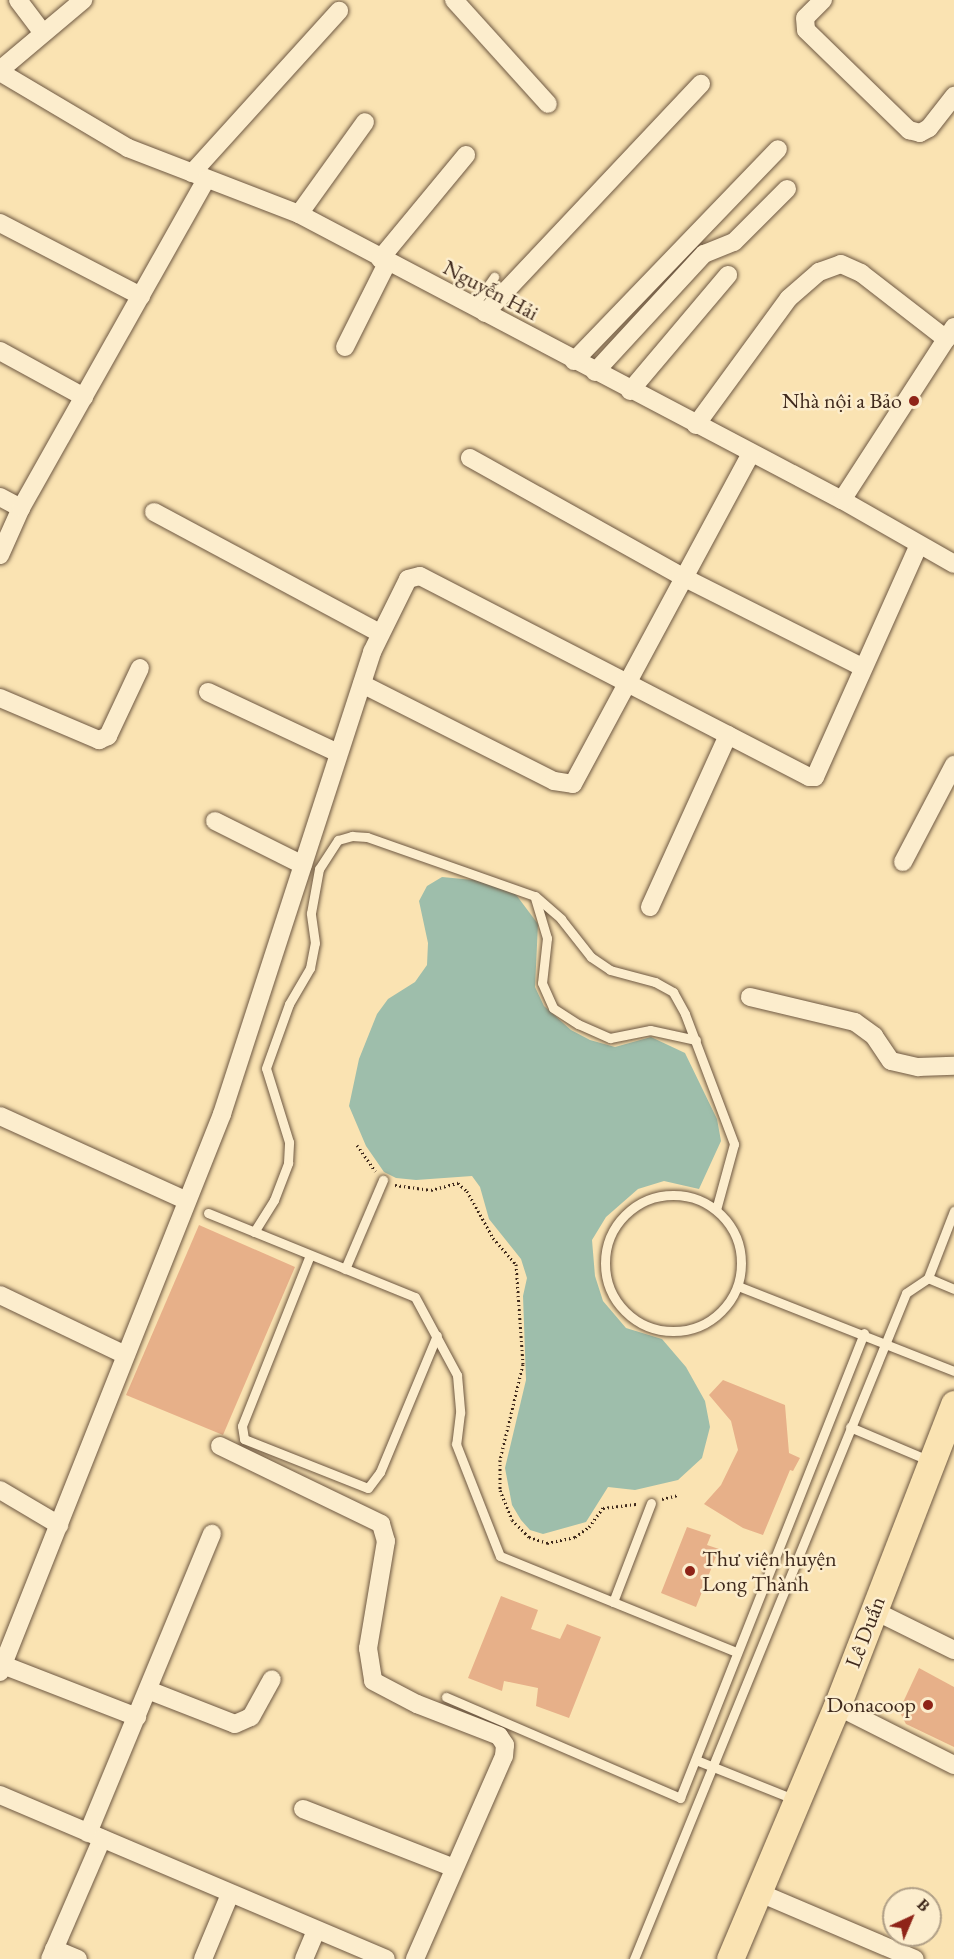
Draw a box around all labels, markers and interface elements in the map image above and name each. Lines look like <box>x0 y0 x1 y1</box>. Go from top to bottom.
street label: Nguyễn Hải <box>439 254 543 326</box>
place label: Nhà nội a Bảo <box>782 388 902 414</box>
marker: Nhà nội a Bảo <box>907 394 921 408</box>
place label: Thư viện huyện Long Thành <box>702 1545 837 1597</box>
marker: Thư viện huyện Long Thành <box>683 1564 697 1578</box>
street label: Lê Duẩn <box>839 1593 891 1671</box>
place label: Donacoop <box>826 1692 916 1718</box>
marker: Donacoop <box>921 1698 935 1712</box>
north arrow <box>882 1887 942 1947</box>
text: B <box>913 1894 934 1916</box>

